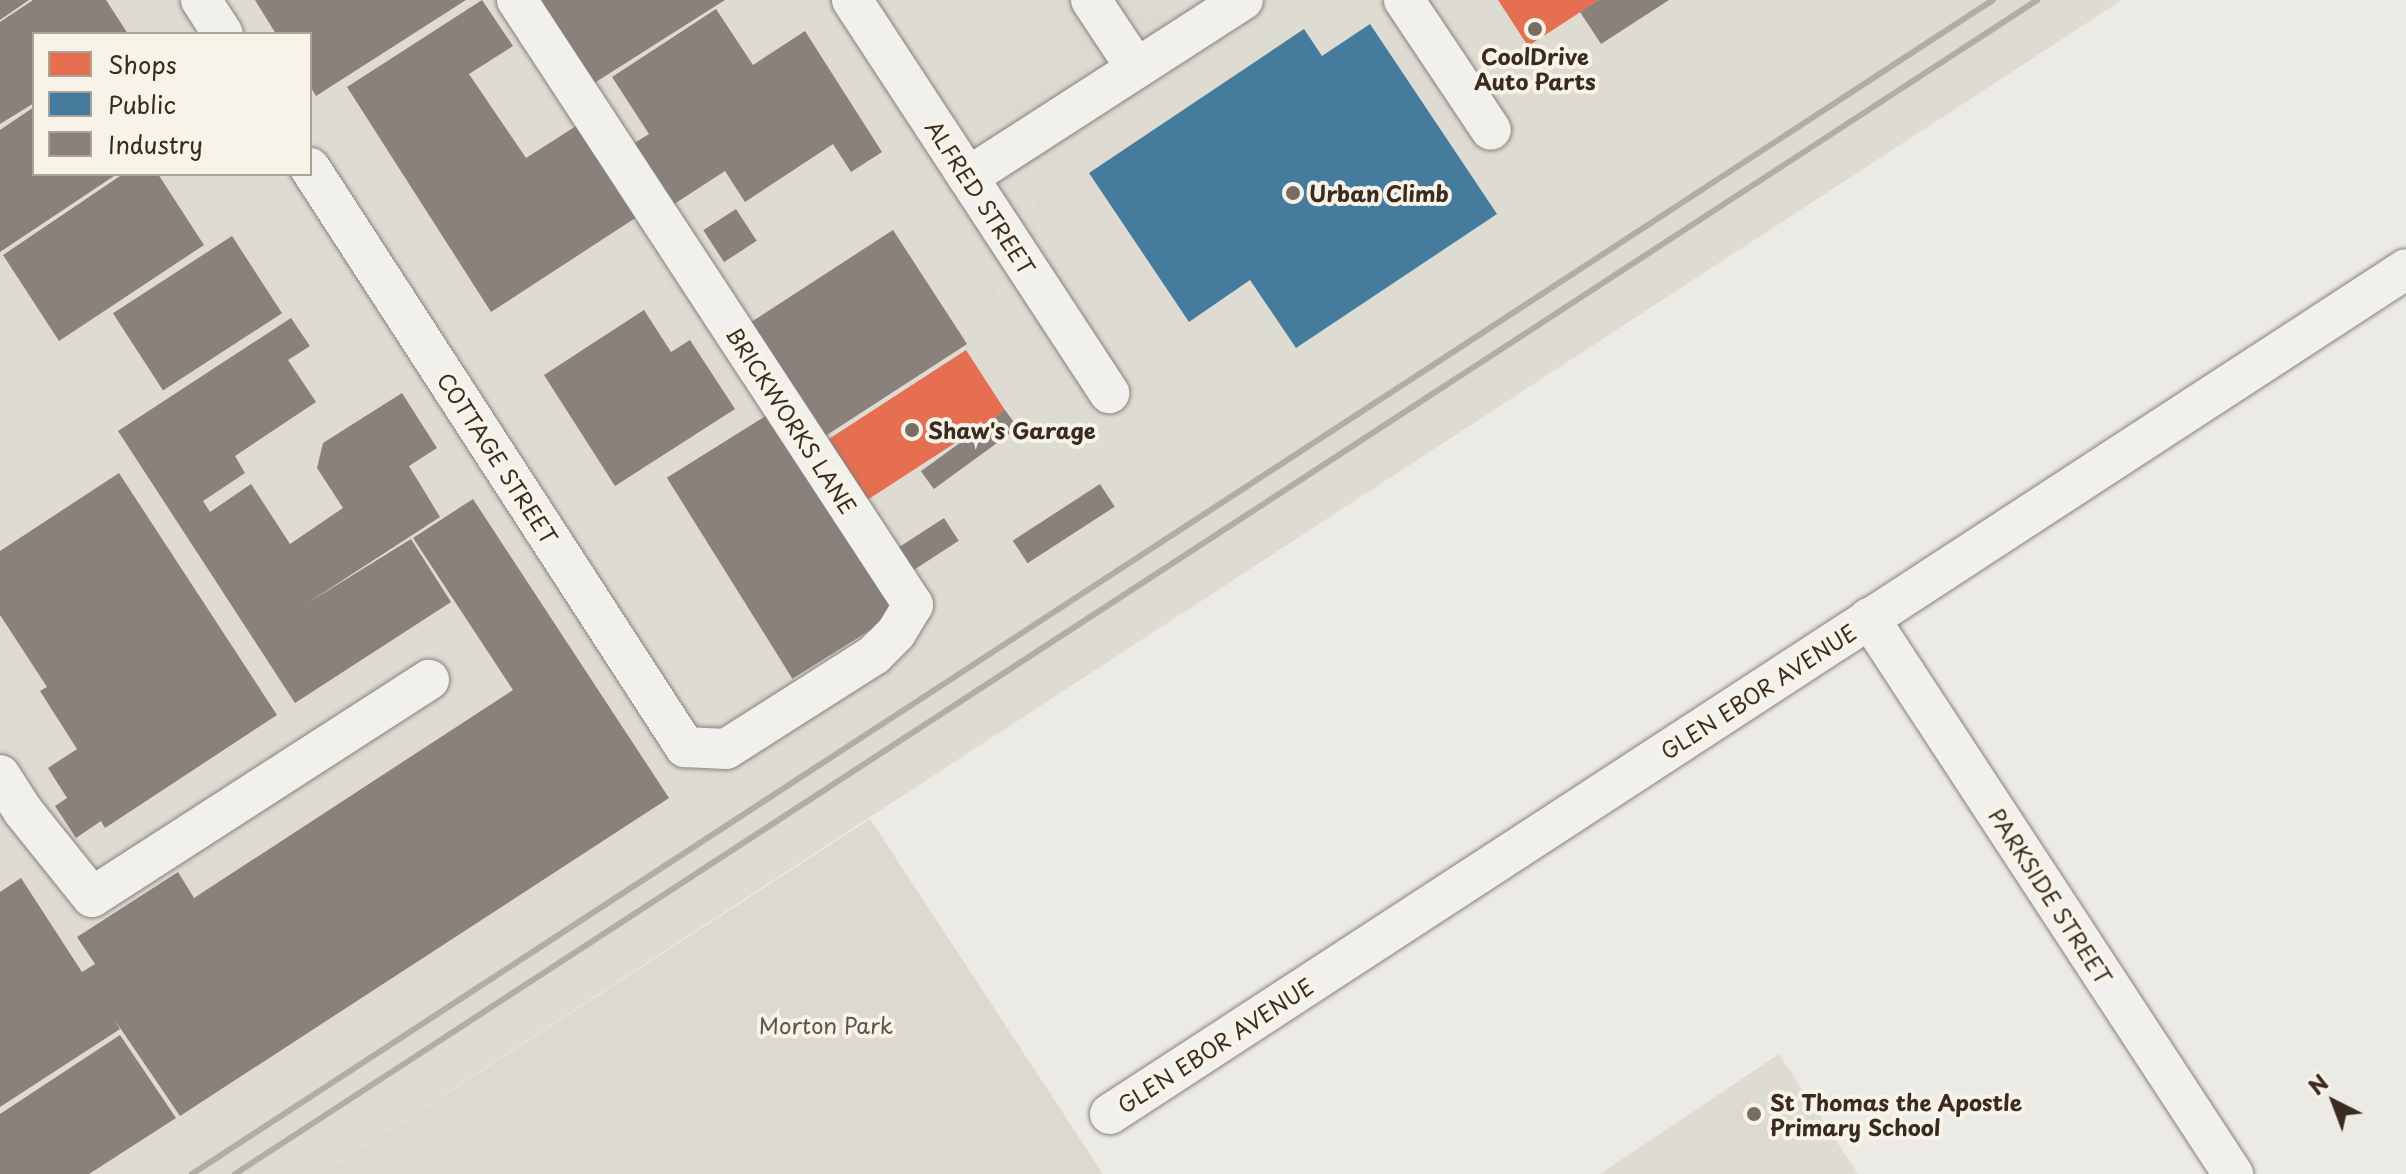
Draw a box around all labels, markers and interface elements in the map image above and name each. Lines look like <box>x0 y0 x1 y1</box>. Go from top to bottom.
marker: CoolDrive Auto Parts <box>1526 20 1544 38</box>
legend <box>32 32 312 176</box>
place label: CoolDrive Auto Parts <box>1474 42 1596 94</box>
text: Shops <box>108 46 177 82</box>
text: Public <box>108 86 176 122</box>
street label: ALFRED STREET <box>920 113 1042 281</box>
text: Industry <box>108 126 203 162</box>
place label: Urban Climb <box>1309 180 1449 206</box>
marker: Urban Climb <box>1284 184 1302 202</box>
street label: BRICKWORKS LANE <box>721 321 863 519</box>
street label: COTTAGE STREET <box>432 366 564 550</box>
place label: Shaw's Garage <box>928 417 1095 443</box>
marker: Shaw's Garage <box>903 421 921 439</box>
street label: GLEN EBOR AVENUE <box>1655 618 1861 764</box>
street label: PARKSIDE STREET <box>1984 803 2118 989</box>
street label: GLEN EBOR AVENUE <box>1112 972 1318 1118</box>
park label: Morton Park <box>759 1012 893 1038</box>
north arrow <box>2294 1062 2374 1142</box>
text: N <box>2300 1066 2335 1102</box>
place label: St Thomas the Apostle Primary School <box>1770 1088 2022 1140</box>
marker: St Thomas the Apostle Primary School <box>1745 1105 1763 1123</box>

